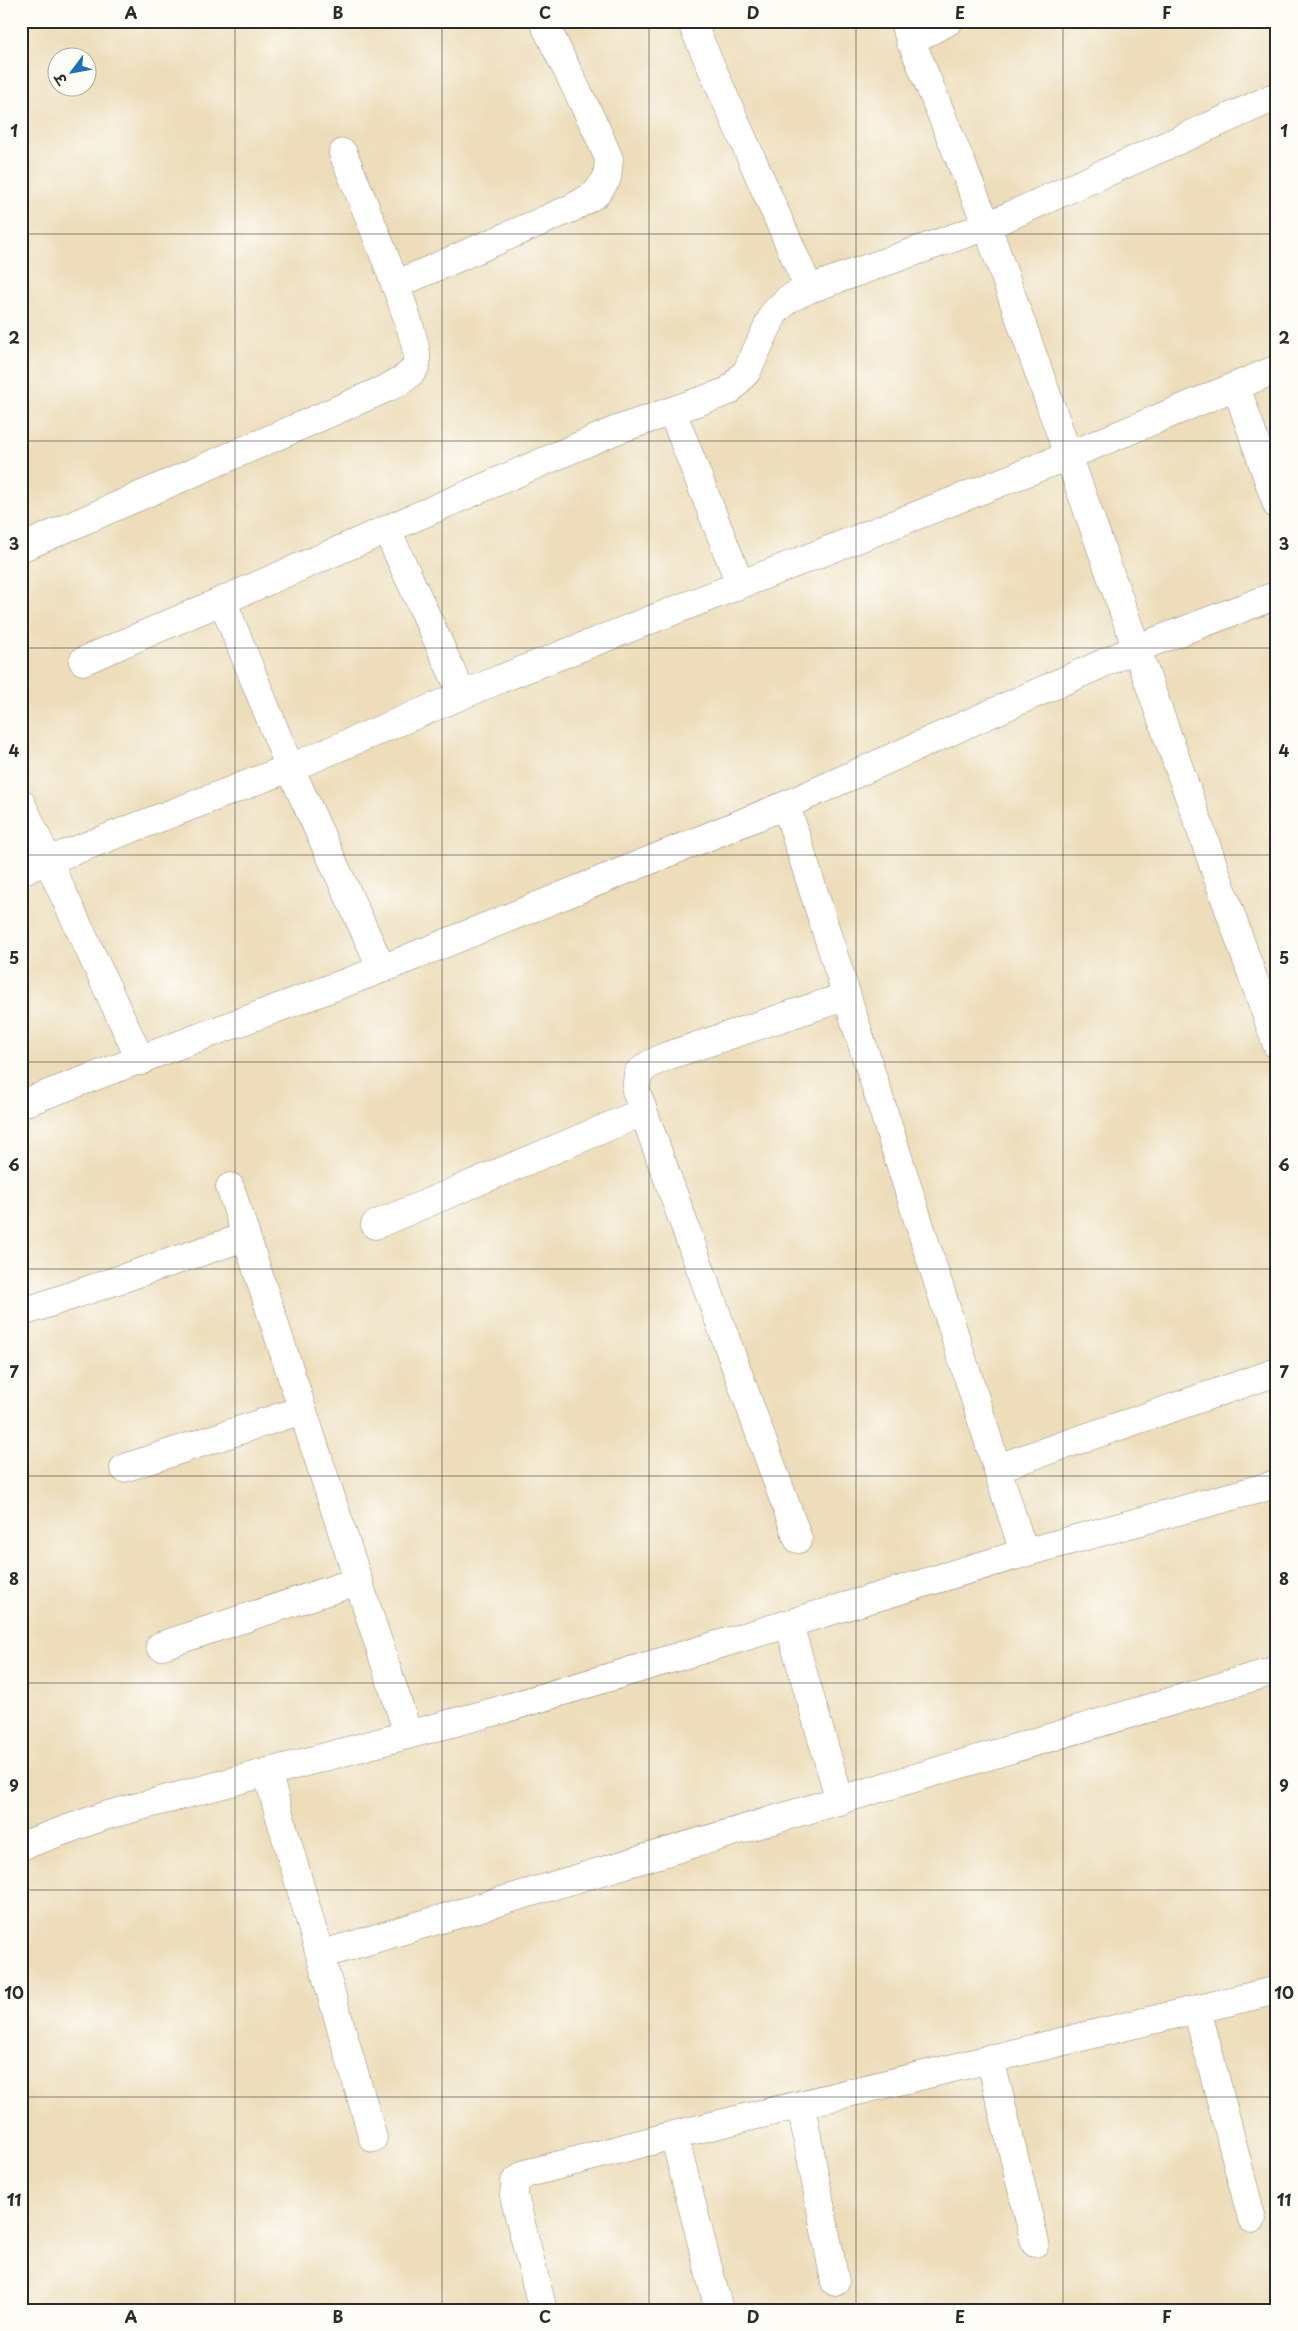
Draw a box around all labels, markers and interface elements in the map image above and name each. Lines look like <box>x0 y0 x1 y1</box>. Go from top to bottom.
text: A <box>125 0 138 24</box>
text: B <box>333 0 344 24</box>
text: C <box>539 0 551 24</box>
text: D <box>747 0 759 24</box>
text: E <box>955 0 965 24</box>
text: F <box>1162 0 1172 24</box>
north arrow <box>48 48 98 98</box>
text: उ <box>48 68 73 90</box>
text: 1 <box>10 118 18 142</box>
text: 1 <box>1280 118 1288 142</box>
text: 2 <box>8 325 20 349</box>
text: 2 <box>1278 325 1290 349</box>
text: 3 <box>9 531 19 555</box>
text: 3 <box>1279 531 1289 555</box>
text: 4 <box>9 738 20 762</box>
text: 4 <box>1279 738 1290 762</box>
text: 5 <box>9 945 19 969</box>
text: 5 <box>1279 945 1289 969</box>
text: 6 <box>8 1152 20 1176</box>
text: 6 <box>1278 1152 1290 1176</box>
text: 7 <box>9 1359 19 1383</box>
text: 7 <box>1279 1359 1289 1383</box>
text: 8 <box>9 1566 19 1590</box>
text: 8 <box>1279 1566 1289 1590</box>
text: 9 <box>9 1773 19 1797</box>
text: 9 <box>1279 1773 1289 1797</box>
text: 10 <box>4 1980 24 2004</box>
text: 10 <box>1274 1980 1294 2004</box>
text: 11 <box>7 2187 21 2211</box>
text: 11 <box>1277 2187 1291 2211</box>
text: A <box>125 2304 138 2328</box>
text: B <box>333 2304 344 2328</box>
text: C <box>539 2304 551 2328</box>
text: D <box>747 2304 759 2328</box>
text: E <box>955 2304 965 2328</box>
text: F <box>1162 2304 1172 2328</box>

